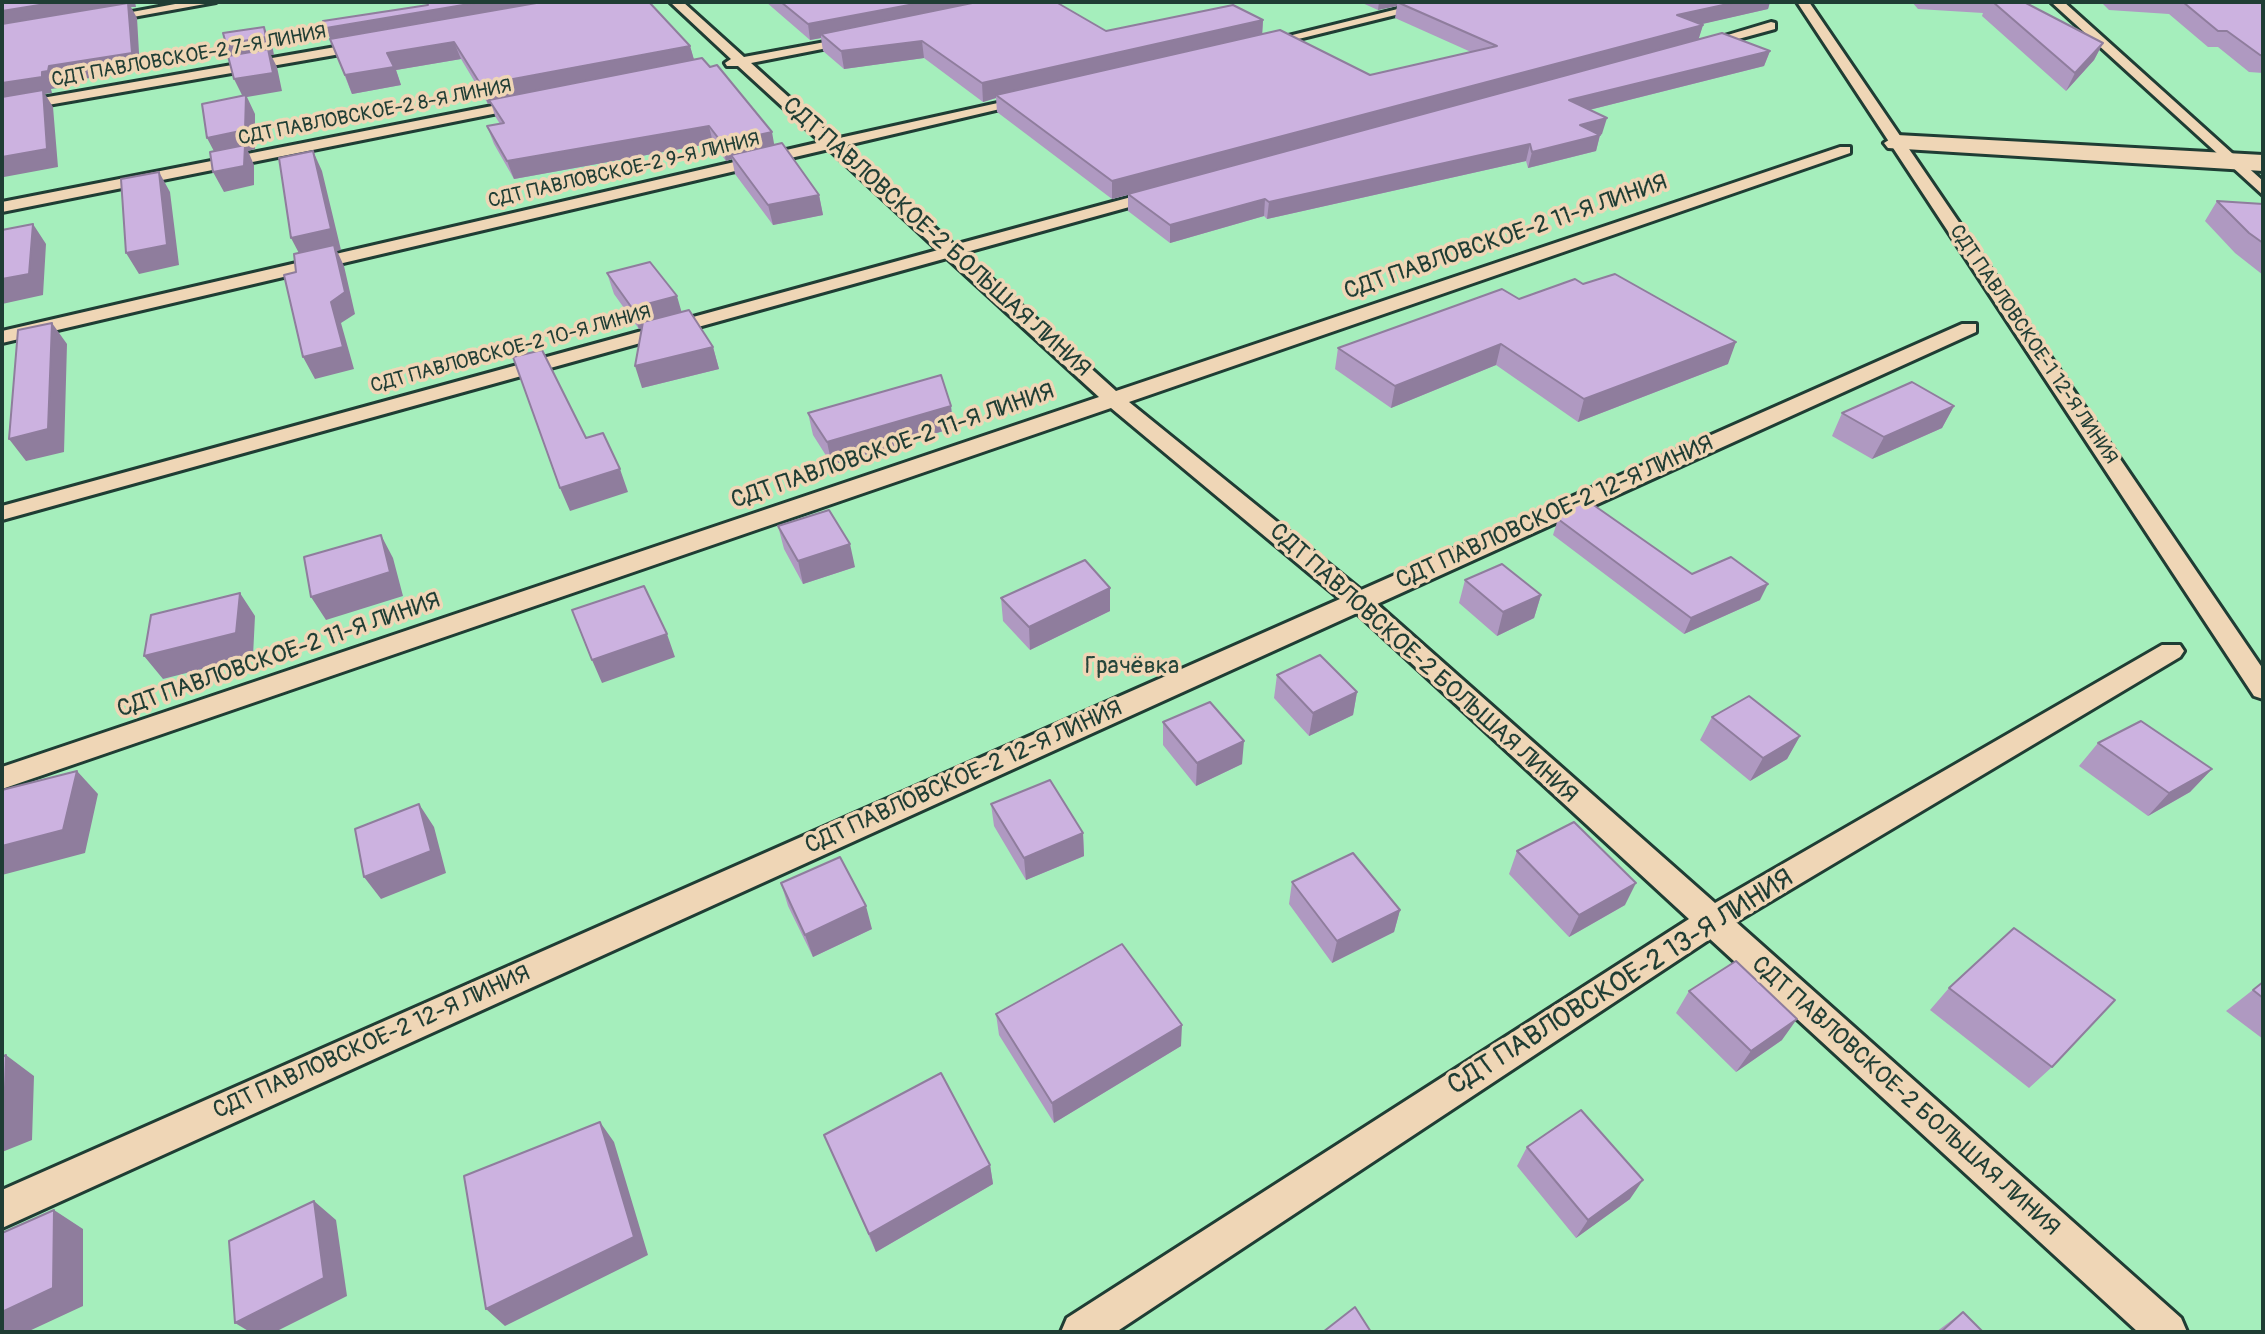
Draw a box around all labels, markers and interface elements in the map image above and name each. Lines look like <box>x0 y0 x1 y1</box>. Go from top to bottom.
street label: СДТ ПАВЛОВСКОЕ-2 7-Я ЛИНИЯ <box>50 21 328 93</box>
street label: СДТ ПАВЛОВСКОЕ-2 8-Я ЛИНИЯ <box>236 75 514 151</box>
street label: СДТ ПАВЛОВСКОЕ-2 БОЛЬШАЯ ЛИНИЯ <box>776 92 1096 384</box>
street label: СДТ ПАВЛОВСКОЕ-2 9-Я ЛИНИЯ <box>486 128 762 214</box>
street label: СДТ ПАВЛОВСКОЕ-2 11-Я ЛИНИЯ <box>1341 169 1671 307</box>
street label: СДТ ПАВЛОВСКОЕ-1 12-Я ЛИНИЯ <box>1944 221 2122 469</box>
street label: СДТ ПАВЛОВСКОЕ-2 10-Я ЛИНИЯ <box>368 301 654 399</box>
street label: СДТ ПАВЛОВСКОЕ-2 11-Я ЛИНИЯ <box>728 378 1058 516</box>
street label: СДТ ПАВЛОВСКОЕ-2 12-Я ЛИНИЯ <box>1392 430 1718 596</box>
street label: СДТ ПАВЛОВСКОЕ-2 БОЛЬШАЯ ЛИНИЯ <box>1263 518 1583 810</box>
street label: СДТ ПАВЛОВСКОЕ-2 11-Я ЛИНИЯ <box>114 587 444 725</box>
park label: Грачёвка <box>1085 653 1179 681</box>
street label: СДТ ПАВЛОВСКОЕ-2 12-Я ЛИНИЯ <box>801 695 1127 861</box>
street label: СДТ ПАВЛОВСКОЕ-2 13-Я ЛИНИЯ <box>1442 862 1800 1104</box>
street label: СДТ ПАВЛОВСКОЕ-2 БОЛЬШАЯ ЛИНИЯ <box>1745 951 2065 1243</box>
street label: СДТ ПАВЛОВСКОЕ-2 12-Я ЛИНИЯ <box>209 960 535 1126</box>

